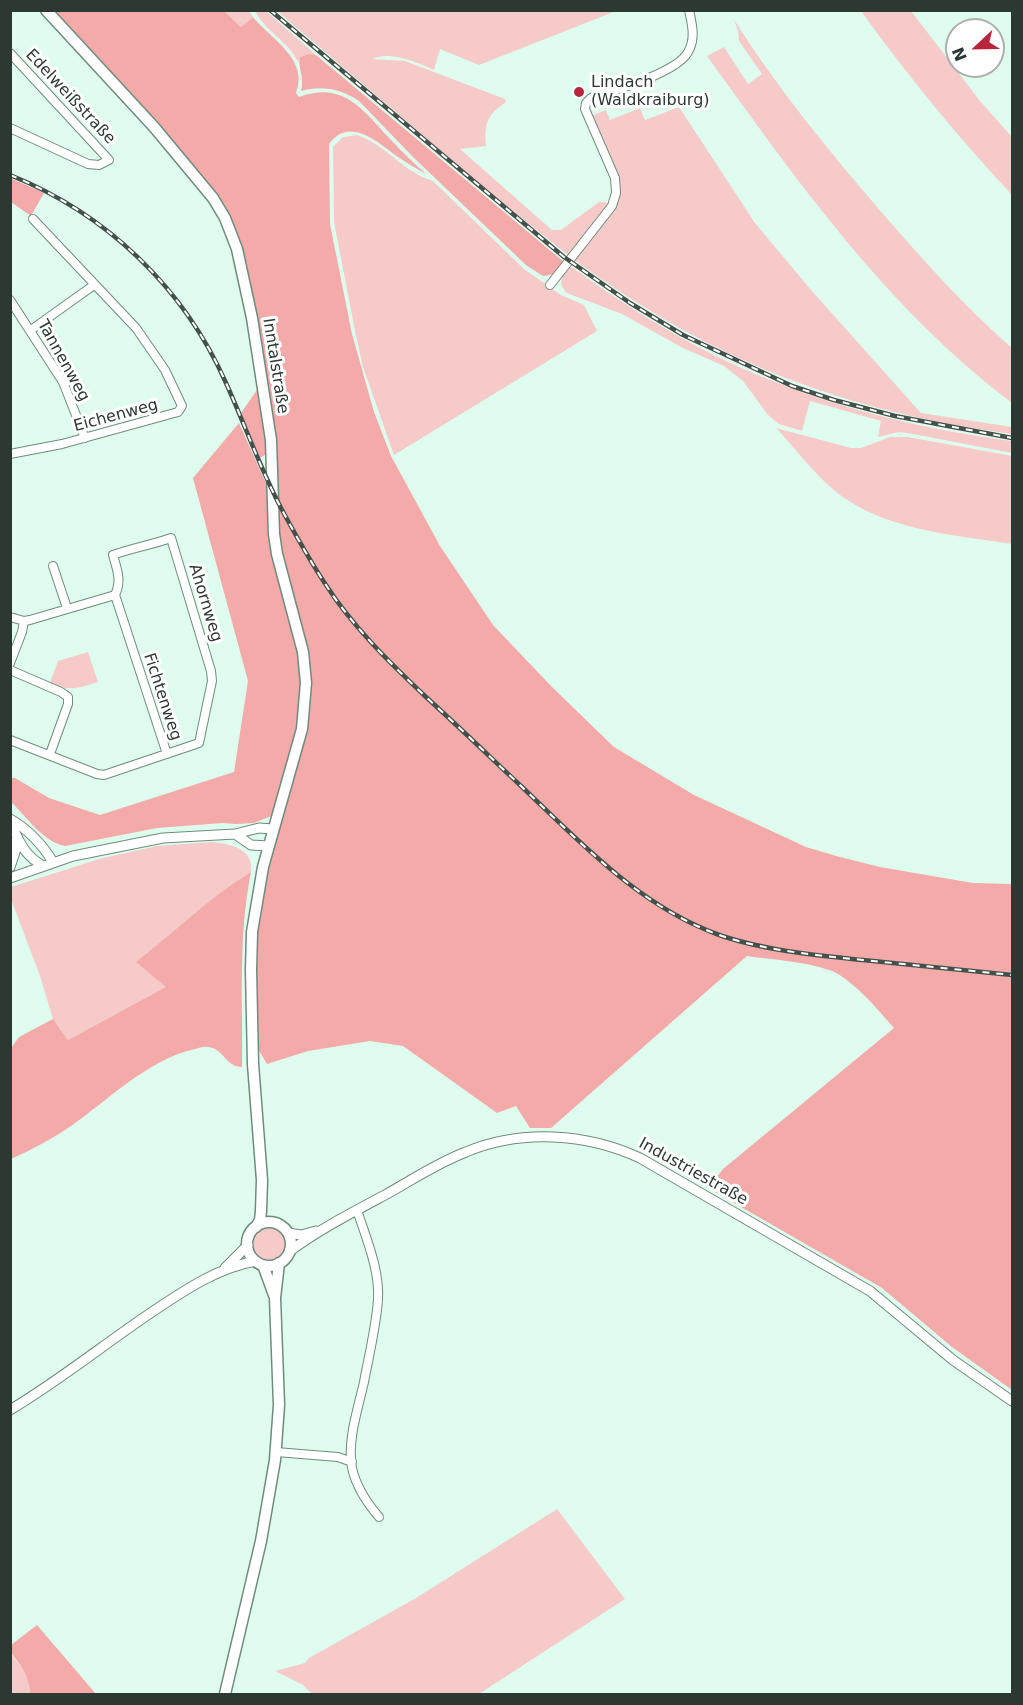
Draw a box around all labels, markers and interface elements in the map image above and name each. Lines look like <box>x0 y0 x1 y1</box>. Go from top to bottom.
north arrow <box>945 18 1005 78</box>
text: N <box>948 44 971 64</box>
street label: Edelweißstraße <box>21 46 119 148</box>
place label: Lindach (Waldkraiburg) <box>591 73 710 111</box>
marker: Lindach (Waldkraiburg) <box>572 85 586 99</box>
street label: Tannenweg <box>33 317 93 405</box>
street label: Inntalstraße <box>258 317 292 415</box>
street label: Eichenweg <box>72 396 160 436</box>
street label: Ahornweg <box>184 562 226 644</box>
street label: Fichtenweg <box>139 651 185 743</box>
street label: Industriestraße <box>635 1134 751 1210</box>

